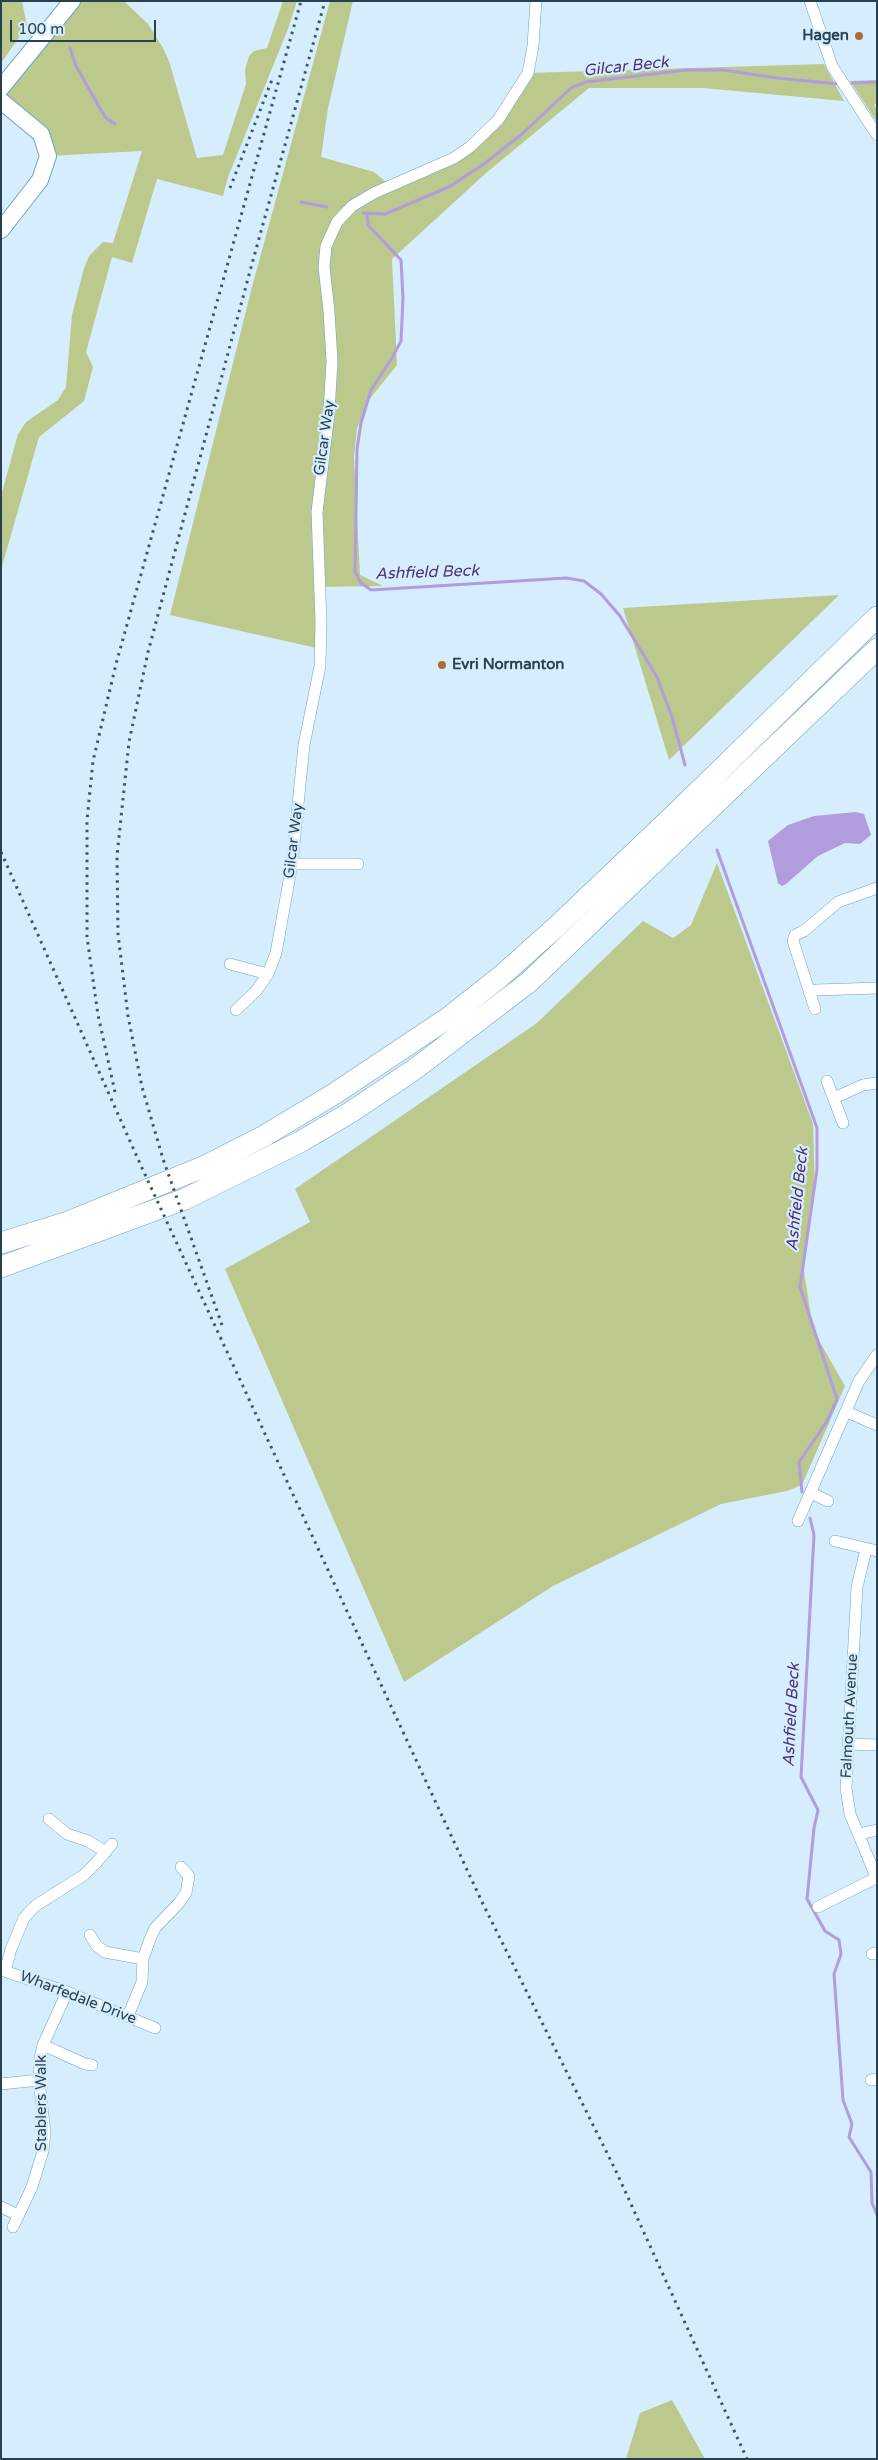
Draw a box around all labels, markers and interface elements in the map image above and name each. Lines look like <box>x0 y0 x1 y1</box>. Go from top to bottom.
scale bar <box>12 10 159 42</box>
text: 100 m <box>18 20 64 38</box>
place label: Hagen <box>802 27 849 45</box>
marker: Hagen <box>853 30 865 42</box>
water label: Gilcar Beck <box>583 53 669 81</box>
street label: Gilcar Way <box>311 399 339 477</box>
water label: Ashfield Beck <box>375 562 479 584</box>
place label: Evri Normanton <box>452 656 564 674</box>
marker: Evri Normanton <box>436 659 448 671</box>
street label: Gilcar Way <box>280 802 308 880</box>
water label: Ashfield Beck <box>783 1146 813 1252</box>
street label: Falmouth Avenue <box>838 1653 862 1779</box>
water label: Ashfield Beck <box>780 1663 804 1767</box>
street label: Wharfedale Drive <box>17 1968 139 2028</box>
street label: Stablers Walk <box>33 2055 51 2151</box>

